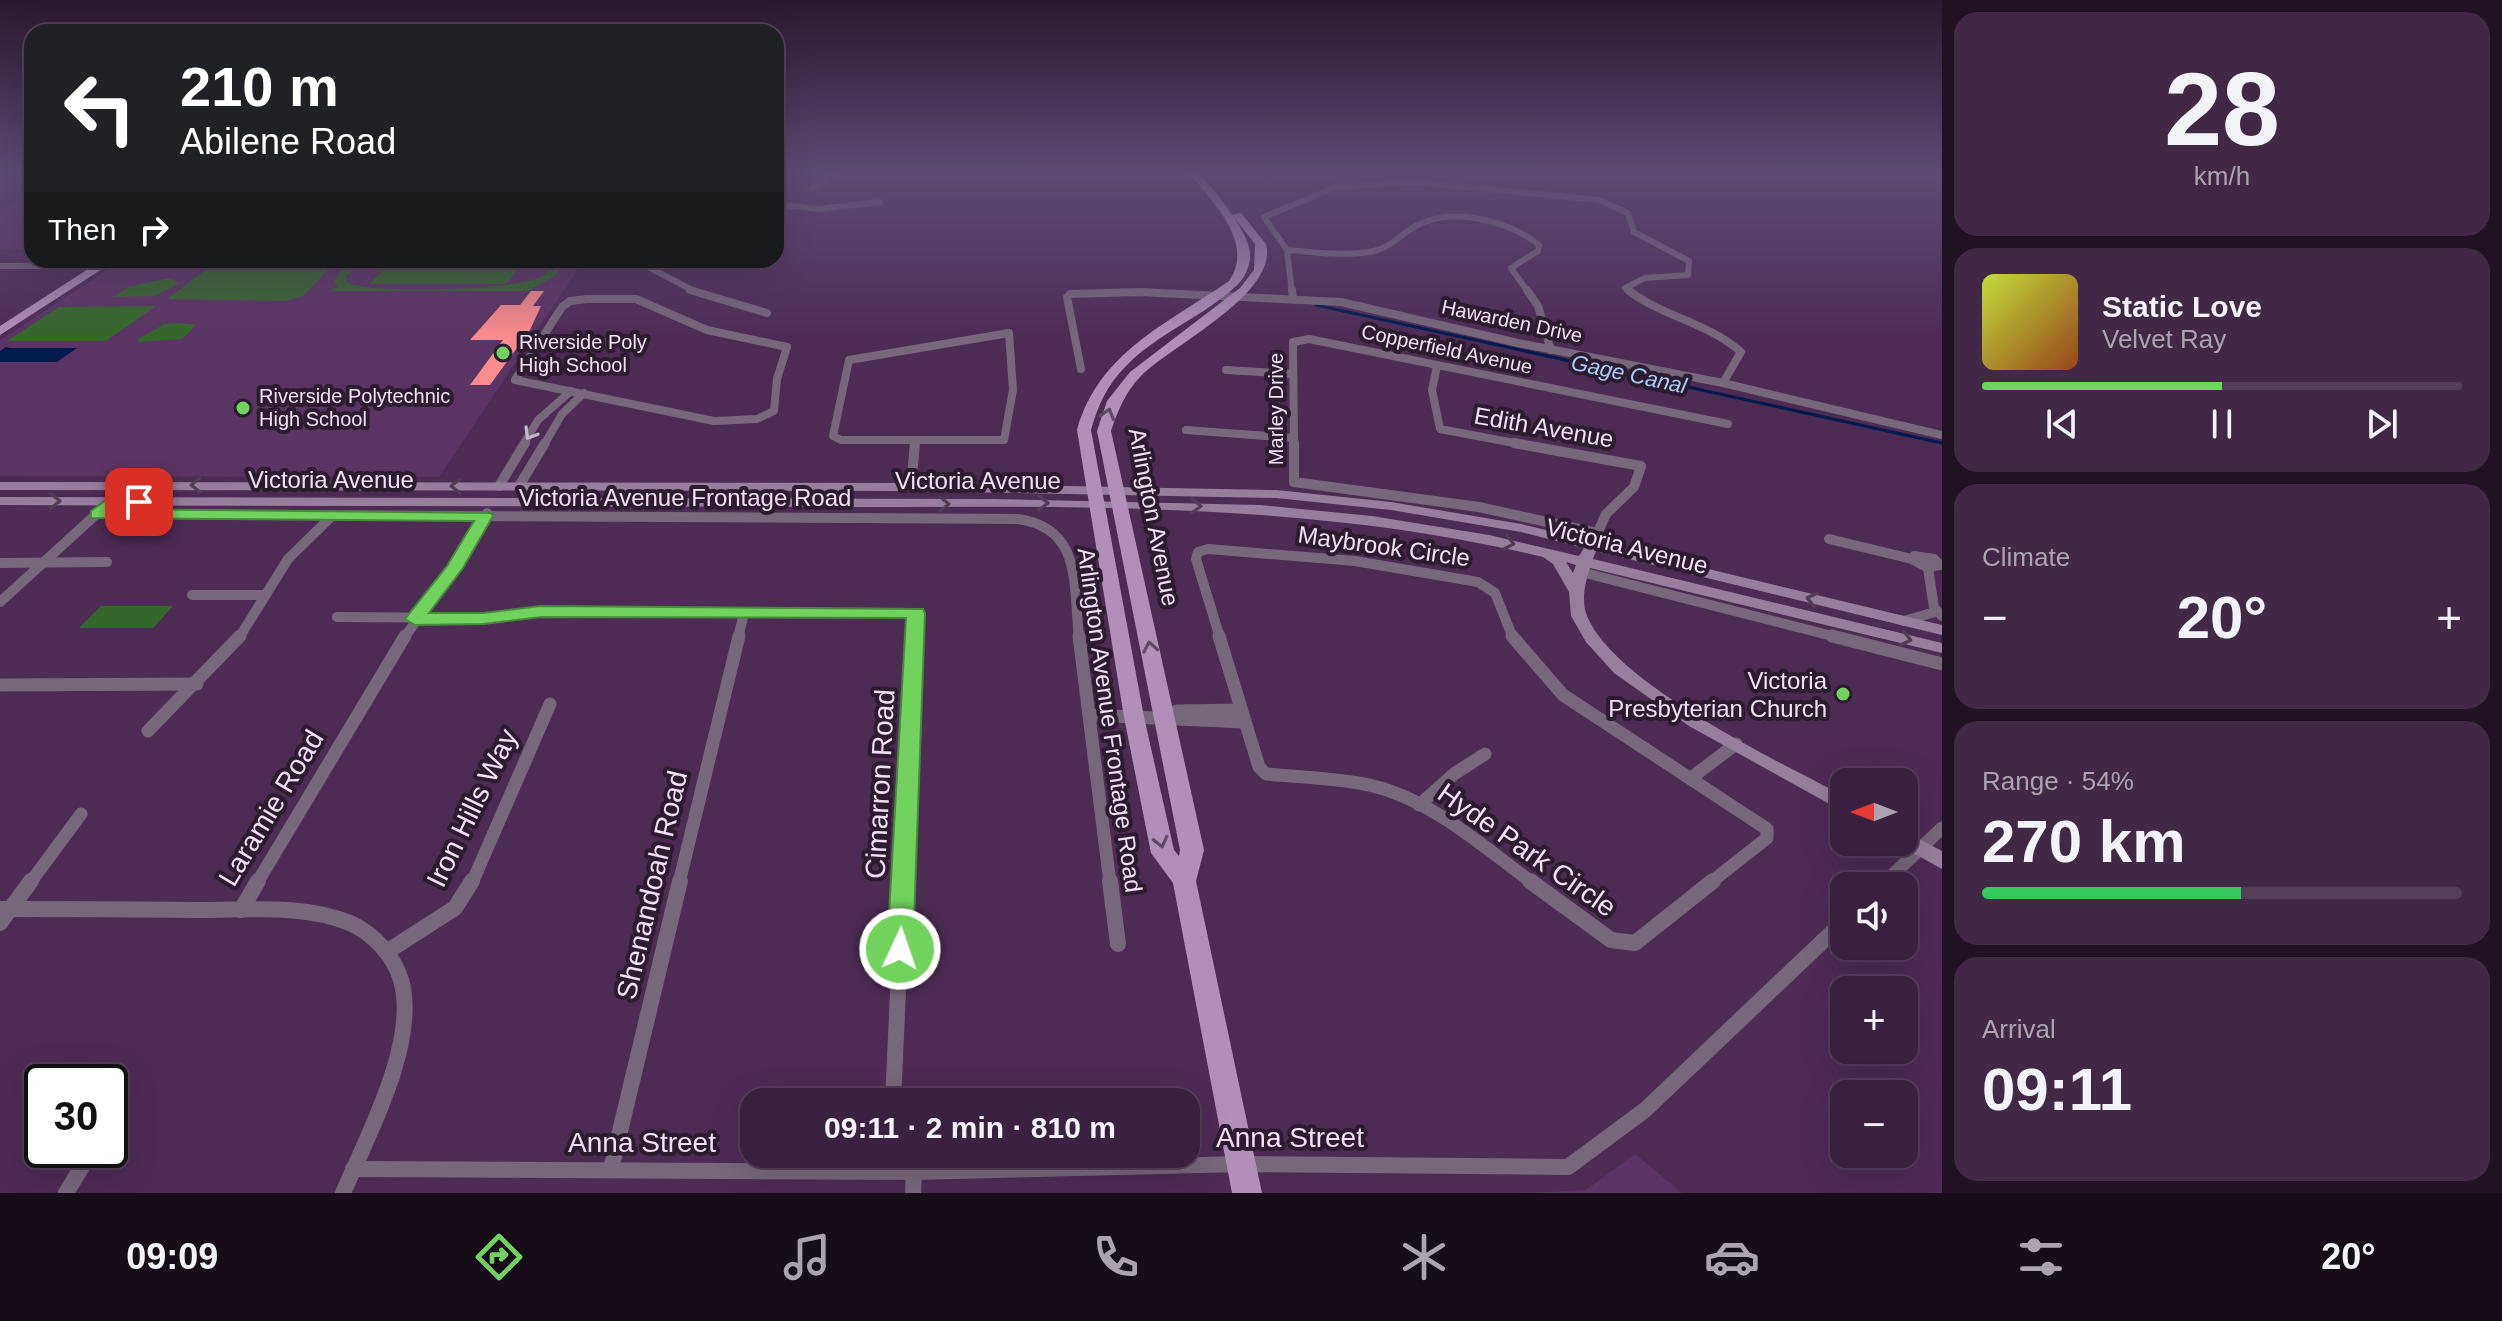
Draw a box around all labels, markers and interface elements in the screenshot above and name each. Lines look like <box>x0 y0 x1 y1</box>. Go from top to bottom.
text: 28 <box>2164 51 2280 167</box>
text: 210 m <box>180 55 339 118</box>
icon: left <box>48 56 152 160</box>
text: Abilene Road <box>180 121 396 162</box>
text: km/h <box>2194 161 2250 191</box>
icon: right <box>132 208 176 252</box>
text: Then <box>48 213 116 246</box>
text: Static Love <box>2102 290 2262 323</box>
street label: Hawarden Drive <box>1440 295 1584 347</box>
street label: Copperfield Avenue <box>1360 320 1534 378</box>
text: Velvet Ray <box>2102 324 2226 354</box>
place label: Riverside Poly High School <box>519 331 647 376</box>
marker: Riverside Poly High School <box>494 344 512 362</box>
water label: Gage Canal <box>1569 350 1690 399</box>
street label: Marley Drive <box>1265 353 1287 465</box>
place label: Riverside Polytechnic High School <box>259 385 450 430</box>
marker: Riverside Polytechnic High School <box>234 399 252 417</box>
street label: Edith Avenue <box>1472 401 1616 453</box>
icon: previous <box>2040 402 2084 446</box>
icon: pause <box>2200 402 2244 446</box>
icon: next <box>2360 402 2404 446</box>
one-way arrow <box>1099 408 1115 421</box>
one-way arrow <box>524 425 540 440</box>
street label: Arlington Avenue <box>1123 426 1185 608</box>
street label: Victoria Avenue <box>248 466 414 493</box>
street label: Victoria Avenue <box>895 467 1061 494</box>
pin <box>105 468 173 536</box>
one-way arrow <box>189 476 202 494</box>
one-way arrow <box>449 477 462 495</box>
icon: arrive <box>117 480 161 524</box>
street label: Victoria Avenue Frontage Road <box>519 484 851 511</box>
one-way arrow <box>49 492 62 510</box>
one-way arrow <box>1037 494 1050 512</box>
one-way arrow <box>938 495 951 513</box>
one-way arrow <box>1190 498 1203 515</box>
street label: Victoria Avenue <box>1543 513 1711 579</box>
street label: Maybrook Circle <box>1296 521 1472 571</box>
one-way arrow <box>1502 534 1515 551</box>
text: Climate <box>1982 542 2070 572</box>
street label: Arlington Avenue Frontage Road <box>1072 546 1148 894</box>
text: 20° <box>2177 584 2267 651</box>
one-way arrow <box>1805 591 1819 608</box>
text: − <box>1982 593 2008 642</box>
text: + <box>2436 593 2462 642</box>
one-way arrow <box>1898 630 1912 647</box>
one-way arrow <box>1142 640 1159 654</box>
place label: Victoria Presbyterian Church <box>1608 667 1828 722</box>
marker: Victoria Presbyterian Church <box>1834 685 1852 703</box>
street label: Cimarron Road <box>860 688 900 880</box>
street label: Iron Hills Way <box>420 724 524 892</box>
street label: Laramie Road <box>212 725 330 891</box>
text: Range · 54% <box>1982 766 2134 796</box>
street label: Shenandoah Road <box>611 768 693 1002</box>
north arrow <box>1830 768 1918 856</box>
map controls <box>1830 768 1918 1168</box>
street label: Hyde Park Circle <box>1432 777 1622 923</box>
text: 270 km <box>1982 808 2186 875</box>
one-way arrow <box>1152 834 1169 848</box>
button: sound <box>1830 872 1918 960</box>
position arrow <box>858 907 942 991</box>
button: + <box>1830 976 1918 1064</box>
text: Arrival <box>1982 1014 2056 1044</box>
text: 09:11 <box>1982 1056 2132 1123</box>
speed limit sign: 30 <box>24 1064 128 1168</box>
button: − <box>1830 1080 1918 1168</box>
text: 09:11 · 2 min · 810 m <box>824 1111 1116 1144</box>
street label: Anna Street <box>1216 1122 1364 1153</box>
street label: Anna Street <box>568 1127 716 1158</box>
icon: directions <box>471 1229 527 1285</box>
icon: music <box>779 1229 835 1285</box>
icon: phone <box>1088 1229 1144 1285</box>
icon: climate <box>1396 1229 1452 1285</box>
icon: car <box>1704 1229 1760 1285</box>
icon: filters <box>2013 1229 2069 1285</box>
text: 09:09 <box>126 1236 218 1277</box>
text: 20° <box>2321 1236 2376 1277</box>

